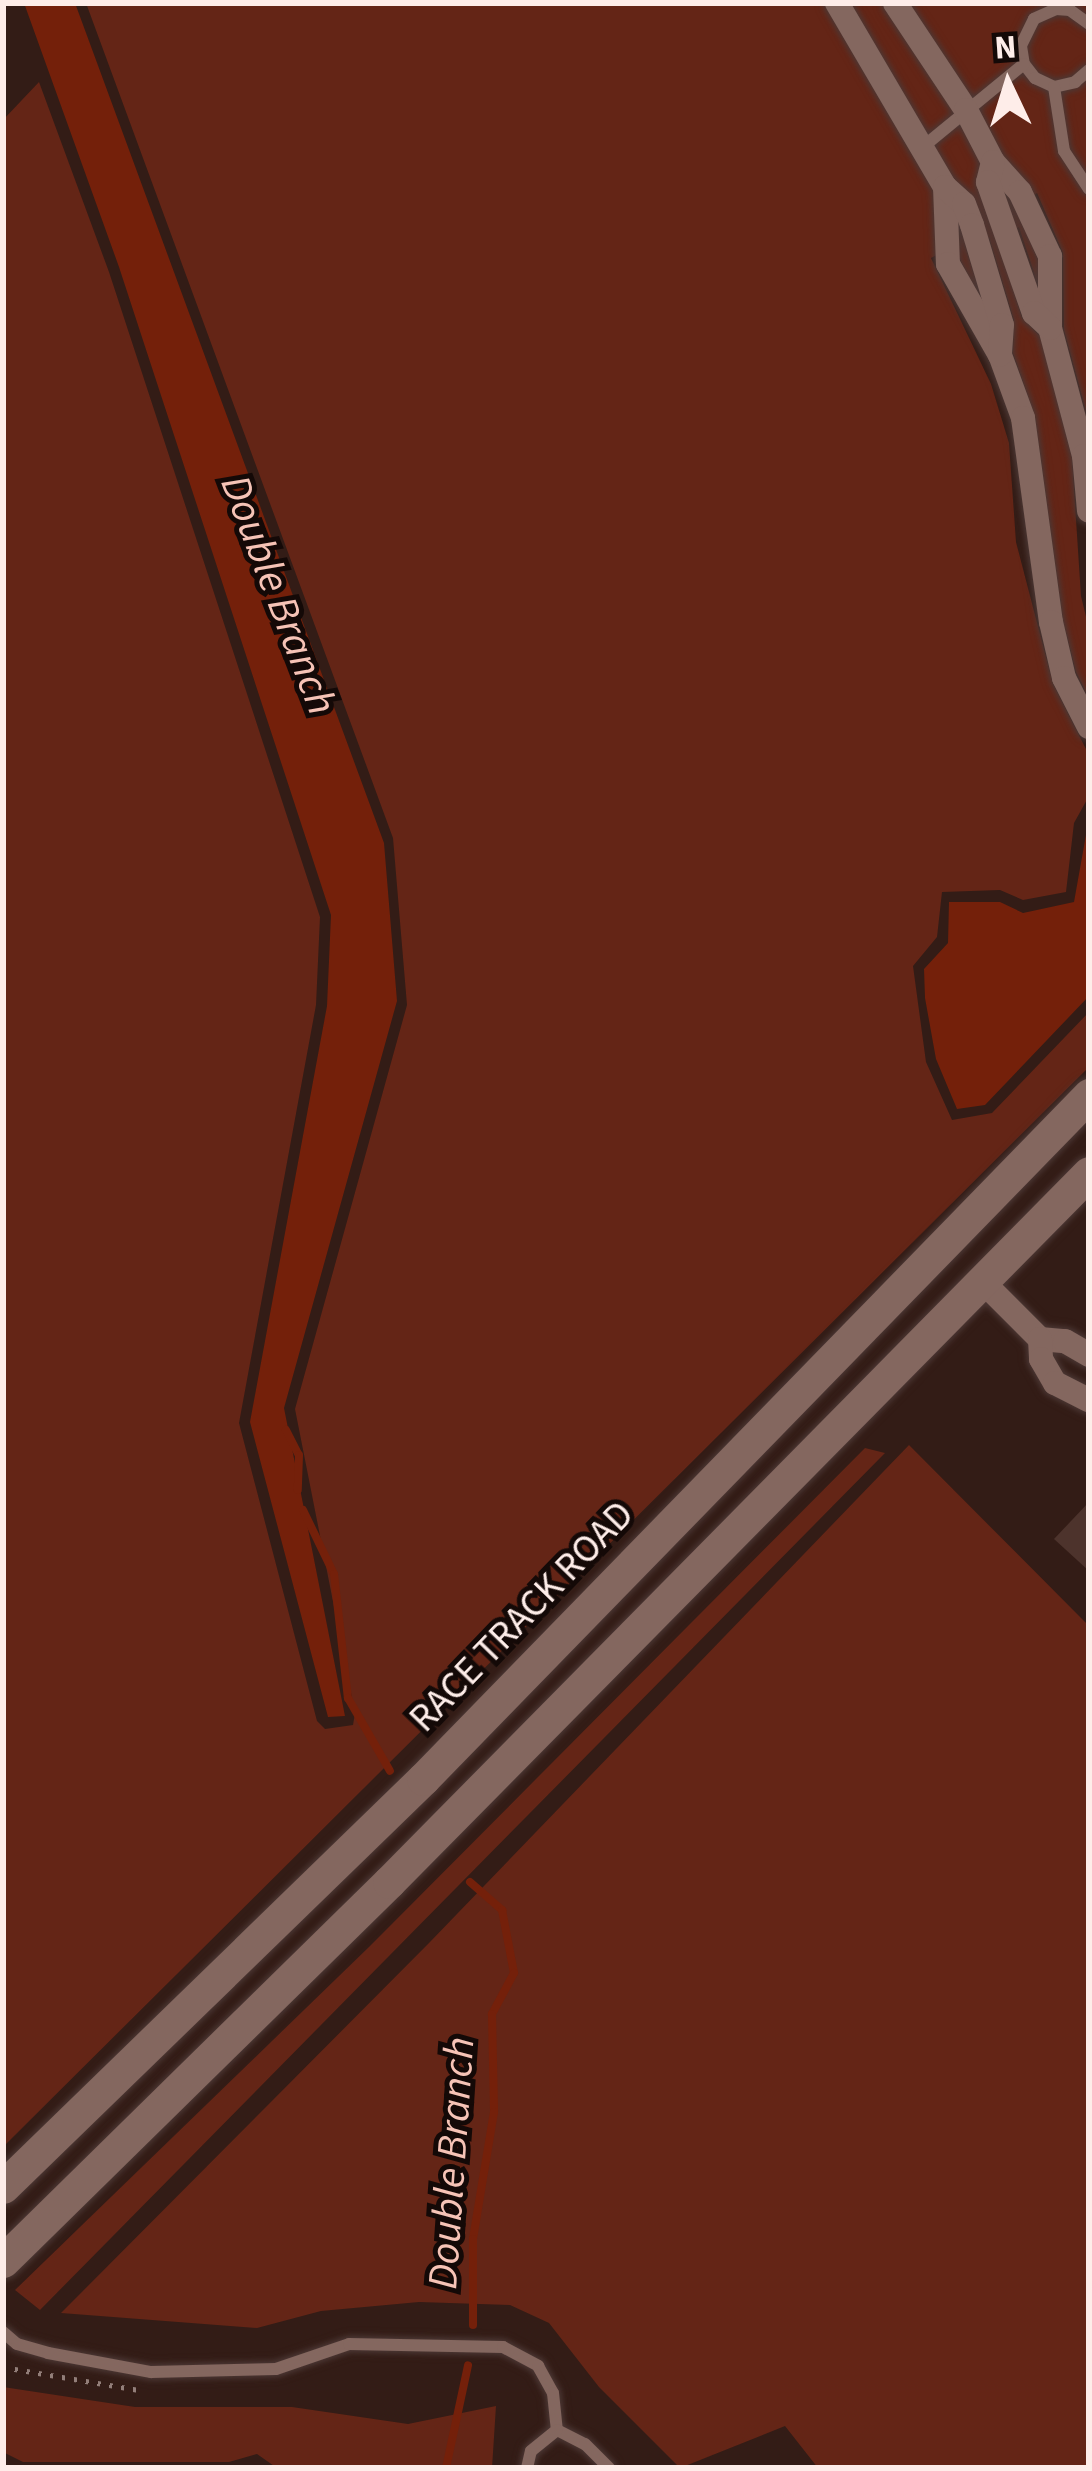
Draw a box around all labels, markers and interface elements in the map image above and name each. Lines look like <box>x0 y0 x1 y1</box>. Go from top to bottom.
text: N <box>993 23 1018 72</box>
north arrow <box>948 24 1068 144</box>
water label: Double Branch <box>209 468 347 722</box>
street label: RACE TRACK ROAD <box>400 1492 644 1742</box>
water label: Double Branch <box>418 2035 486 2291</box>

